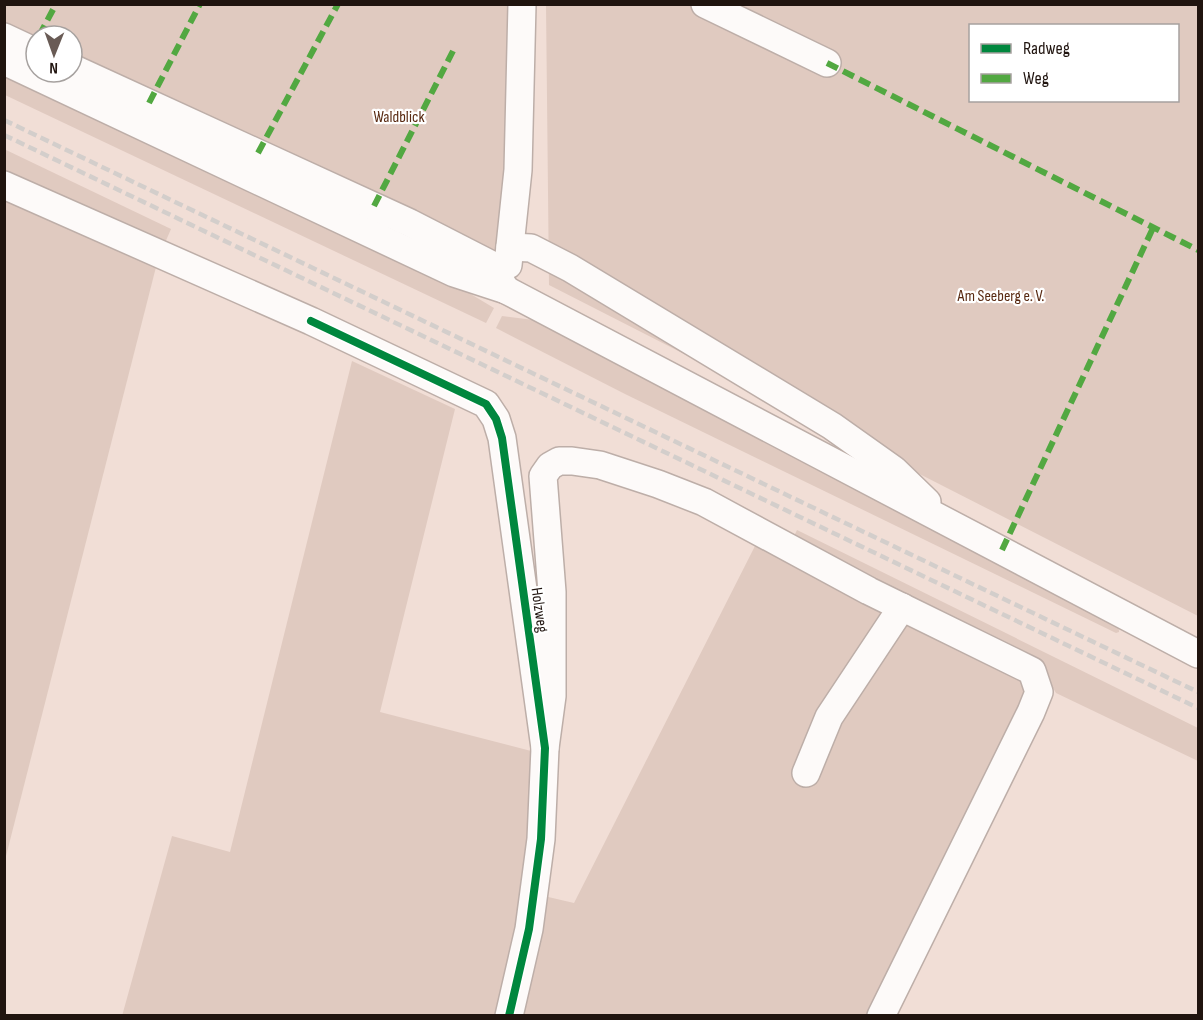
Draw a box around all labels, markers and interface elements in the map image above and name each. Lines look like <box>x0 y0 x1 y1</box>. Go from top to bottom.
north arrow <box>24 24 84 84</box>
legend <box>969 24 1179 102</box>
text: Radweg <box>1023 38 1070 59</box>
text: N <box>49 58 58 77</box>
text: Weg <box>1023 68 1049 89</box>
park label: Waldblick <box>373 108 425 127</box>
park label: Am Seeberg e. V. <box>957 287 1044 306</box>
street label: Holzweg <box>526 586 552 634</box>

